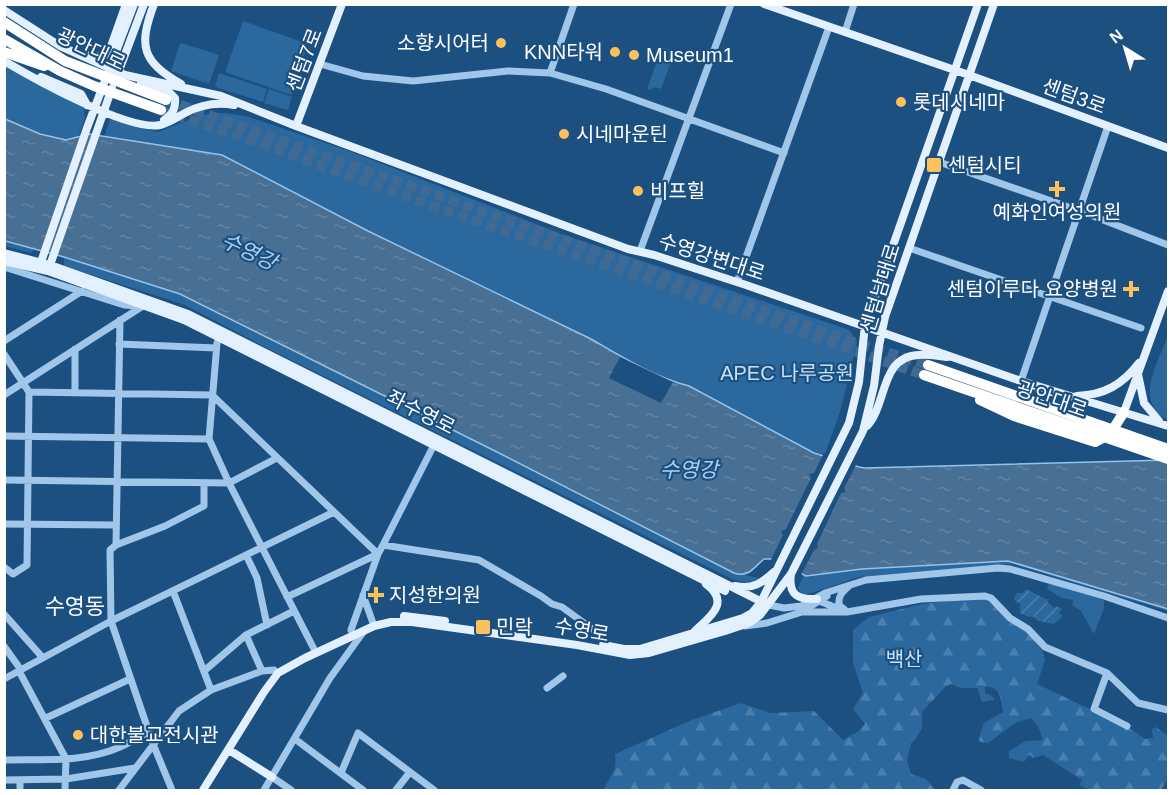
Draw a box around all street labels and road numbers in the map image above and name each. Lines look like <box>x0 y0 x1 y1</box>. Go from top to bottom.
street label: 광안대로 <box>53 23 129 75</box>
street label: 센텀7로 <box>282 25 326 95</box>
street label: 센텀3로 <box>1039 74 1109 118</box>
street label: 수영강변대로 <box>656 229 768 285</box>
street label: 센텀남대로 <box>856 241 904 335</box>
street label: 광안대로 <box>1014 377 1090 421</box>
street label: 좌수영로 <box>383 385 459 439</box>
street label: 수영로 <box>553 614 611 646</box>

